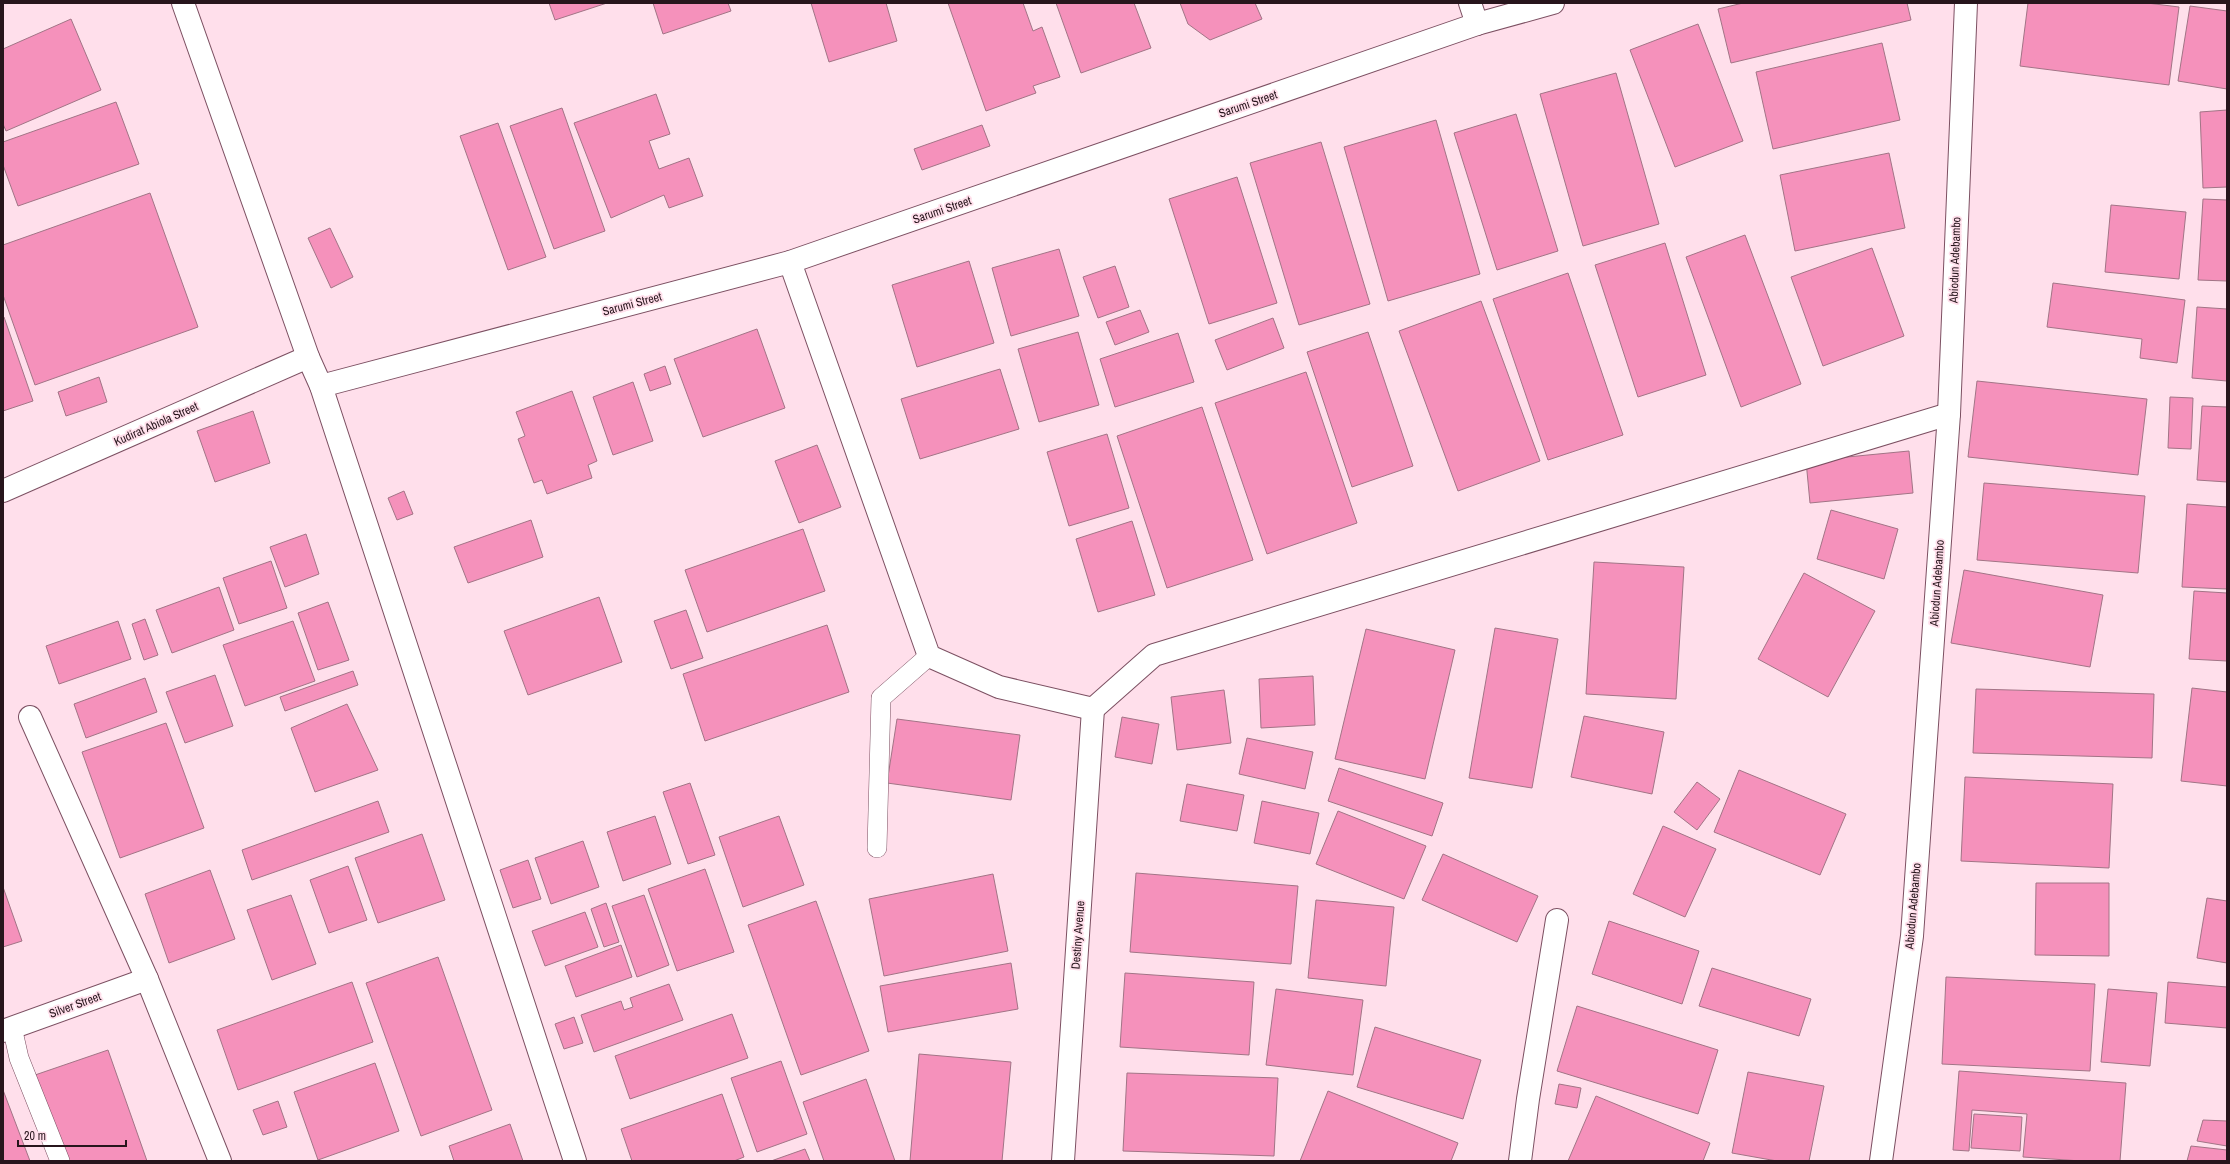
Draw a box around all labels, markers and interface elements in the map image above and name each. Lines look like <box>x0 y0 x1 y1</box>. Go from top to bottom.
street label: Sarumi Street <box>1217 86 1280 121</box>
street label: Sarumi Street <box>911 192 974 227</box>
street label: Abiodun Adebambo <box>1945 217 1965 304</box>
street label: Sarumi Street <box>601 288 664 320</box>
street label: Kudirat Abiola Street <box>111 398 201 450</box>
street label: Abiodun Adebambo <box>1926 539 1948 628</box>
street label: Abiodun Adebambo <box>1901 862 1925 951</box>
street label: Destiny Avenue <box>1068 900 1088 970</box>
street label: Silver Street <box>47 988 103 1022</box>
scale bar <box>18 1122 126 1148</box>
text: 20 m <box>24 1128 46 1144</box>

